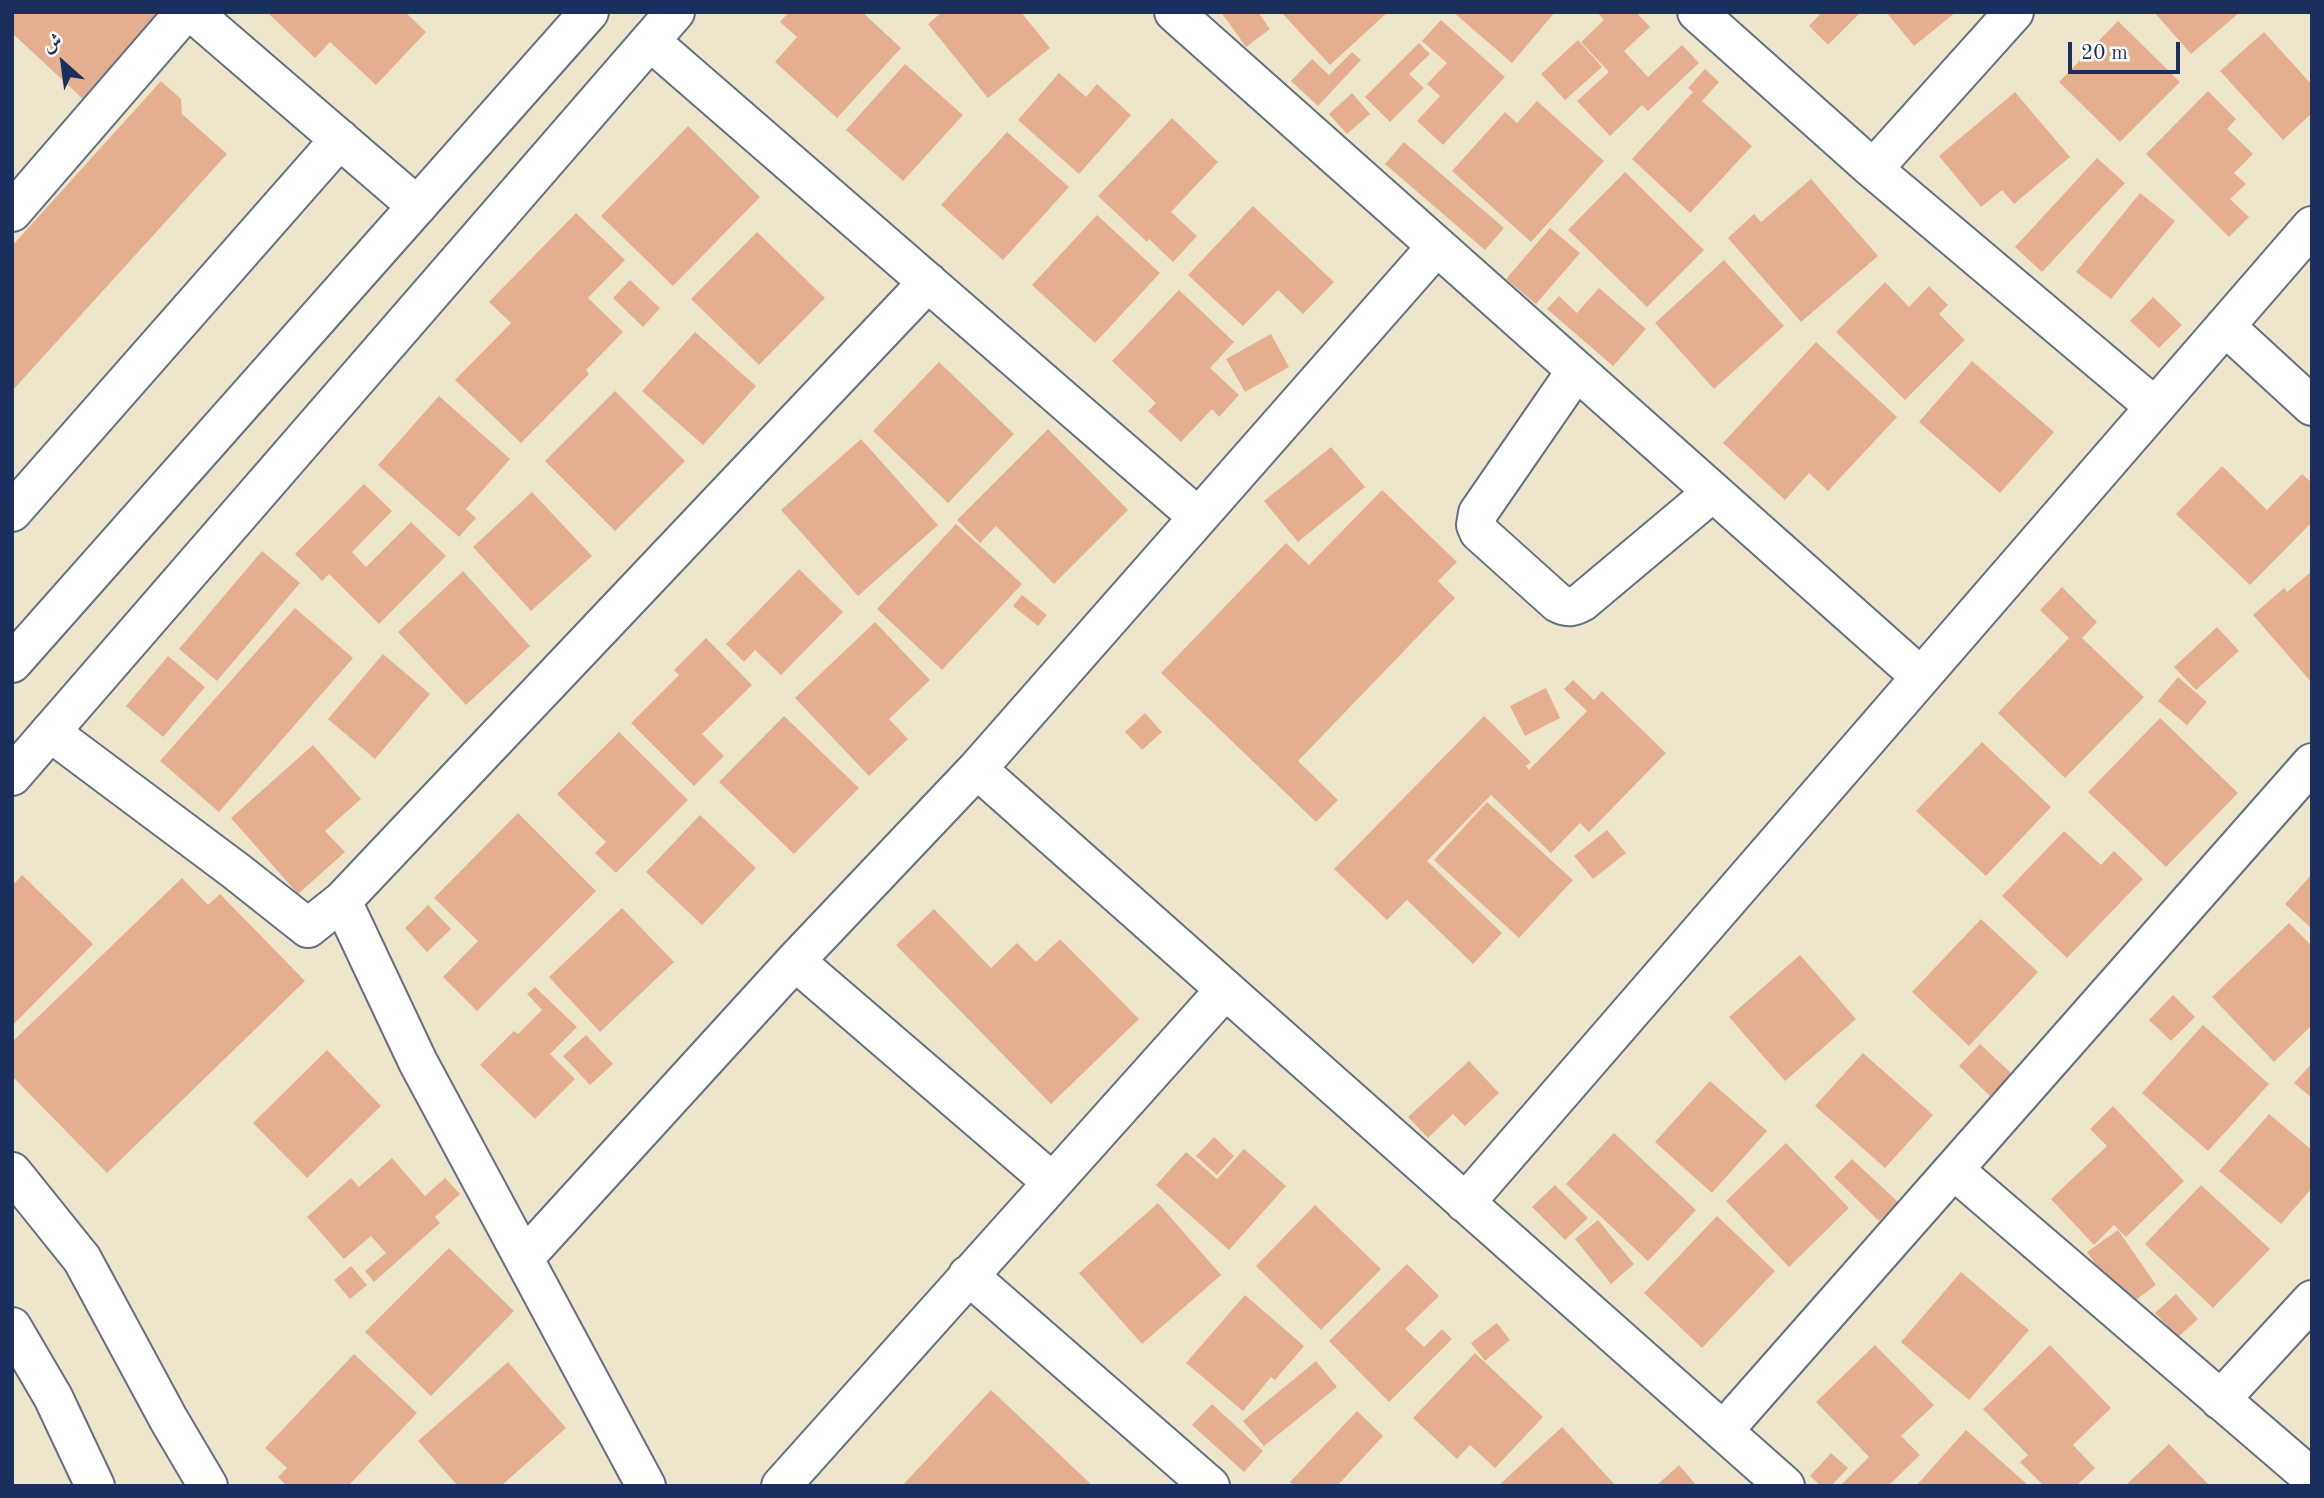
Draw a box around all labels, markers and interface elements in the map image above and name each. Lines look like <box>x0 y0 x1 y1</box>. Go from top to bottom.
north arrow <box>28 28 98 98</box>
scale bar <box>2072 28 2184 72</box>
text: ش <box>40 31 66 57</box>
text: 20 m <box>2081 43 2128 64</box>

